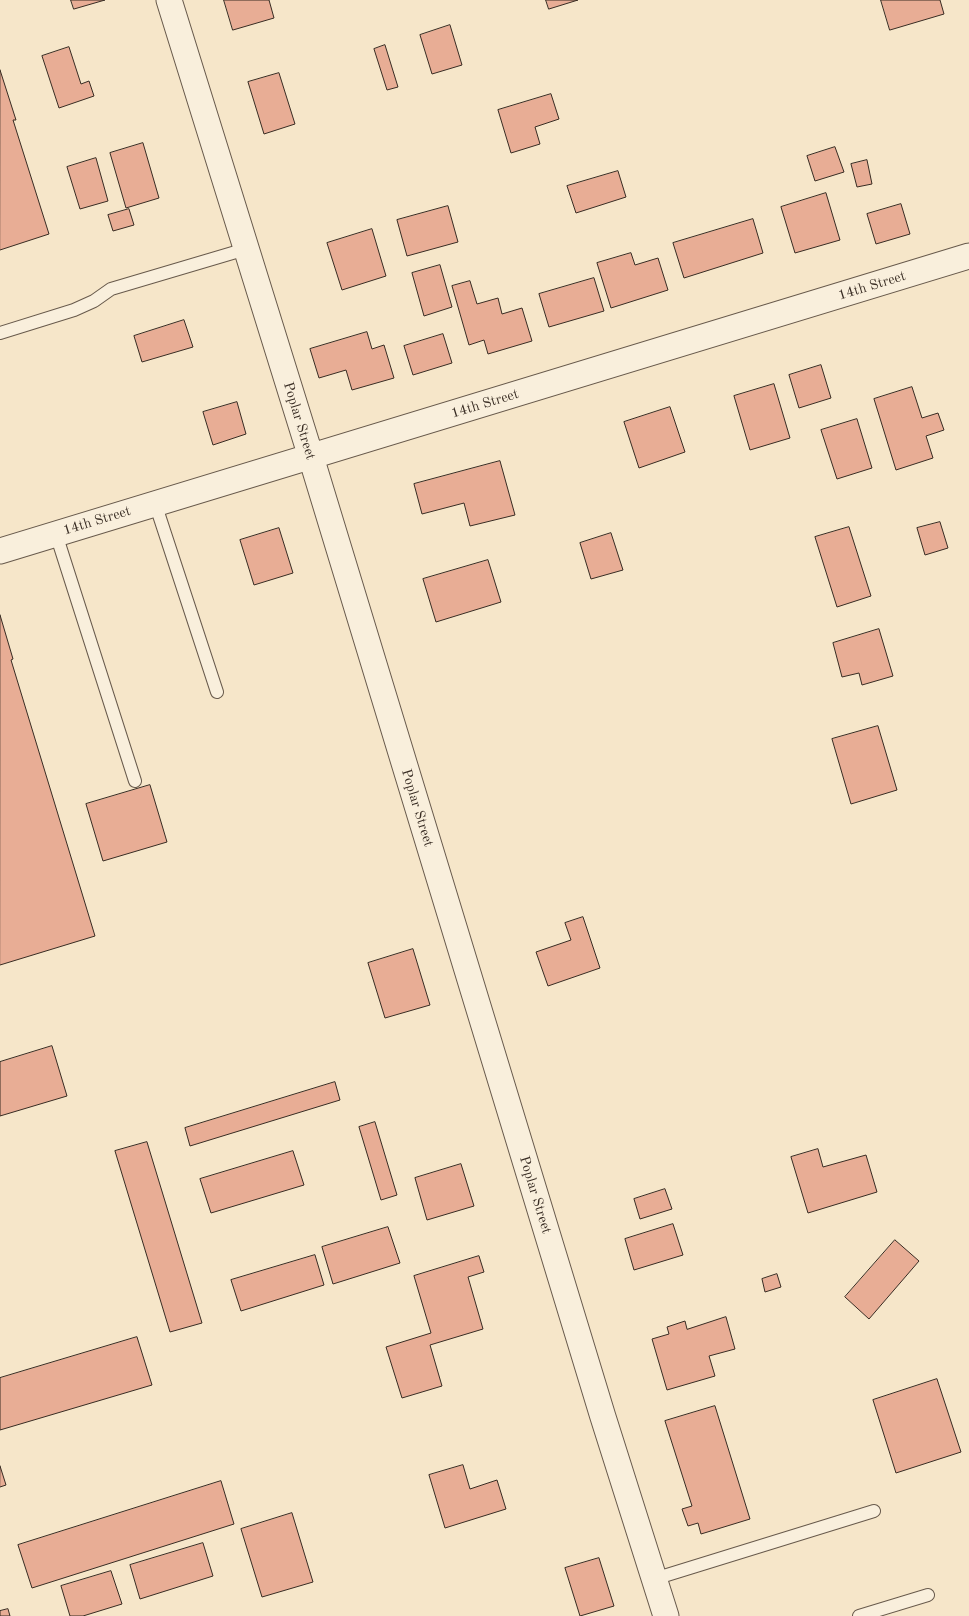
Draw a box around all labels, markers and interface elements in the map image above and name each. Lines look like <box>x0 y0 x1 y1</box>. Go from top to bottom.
street label: 14th Street <box>836 268 908 304</box>
street label: Poplar Street <box>279 380 319 462</box>
street label: 14th Street <box>449 386 521 422</box>
street label: 14th Street <box>61 503 133 539</box>
street label: Poplar Street <box>397 767 437 849</box>
street label: Poplar Street <box>515 1154 555 1236</box>

